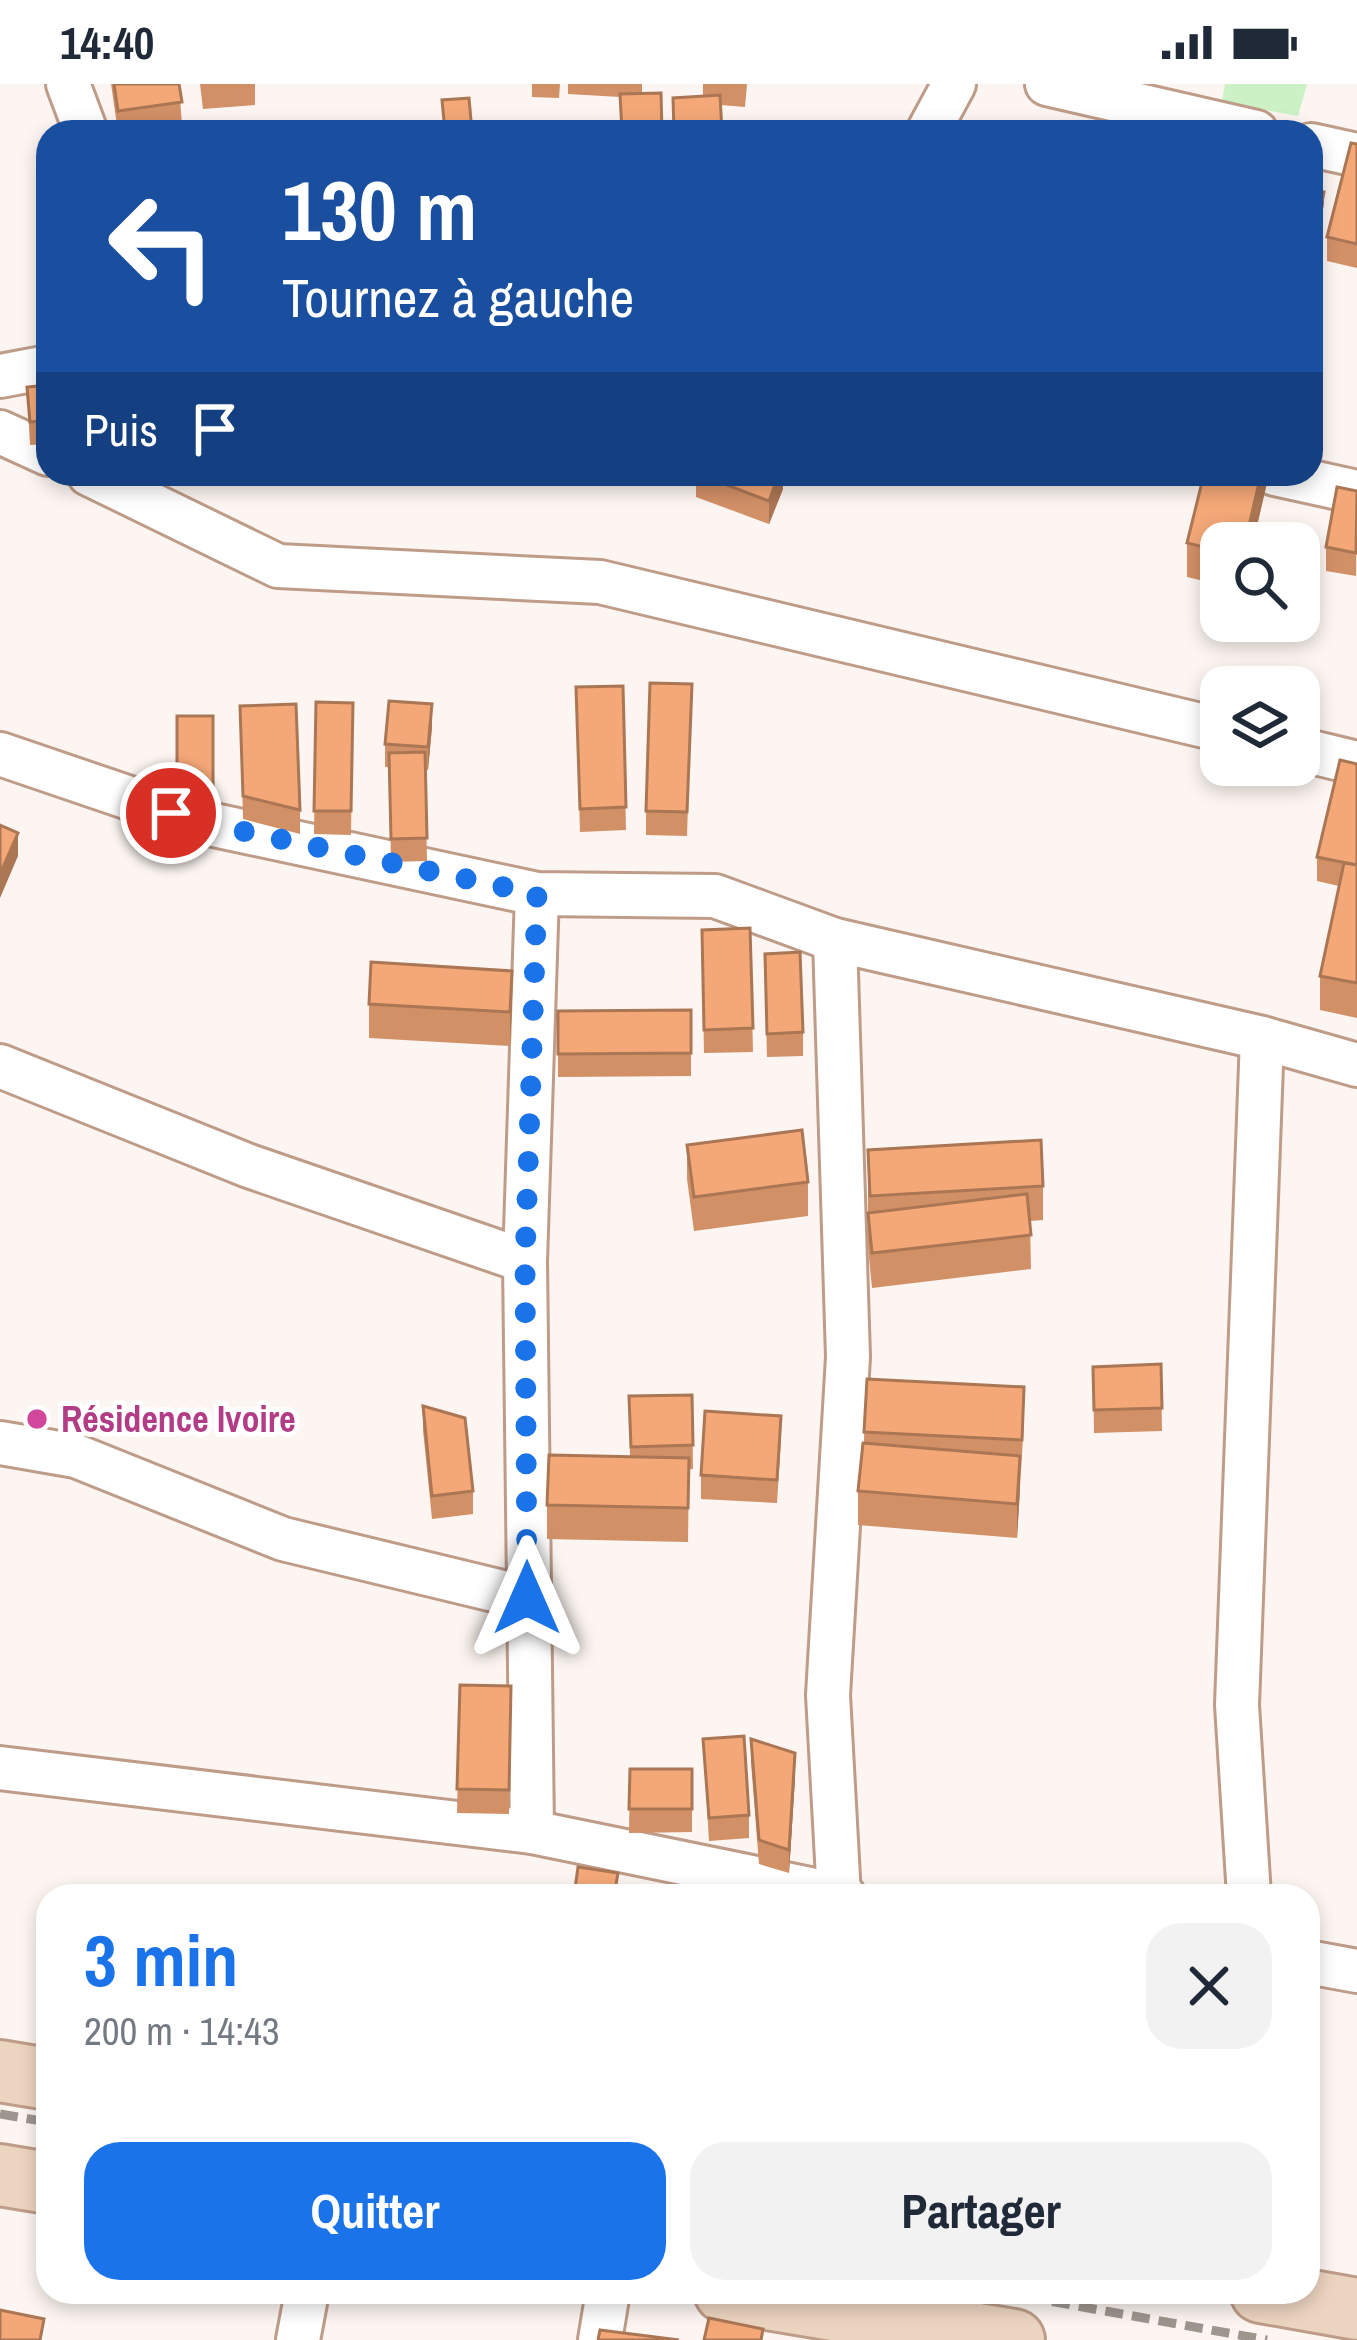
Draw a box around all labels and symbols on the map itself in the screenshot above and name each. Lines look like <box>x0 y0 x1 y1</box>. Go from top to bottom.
pin <box>120 762 222 864</box>
place label: Résidence Ivoire <box>61 1395 296 1443</box>
marker: Résidence Ivoire <box>24 1406 50 1432</box>
position arrow <box>464 1535 590 1661</box>

